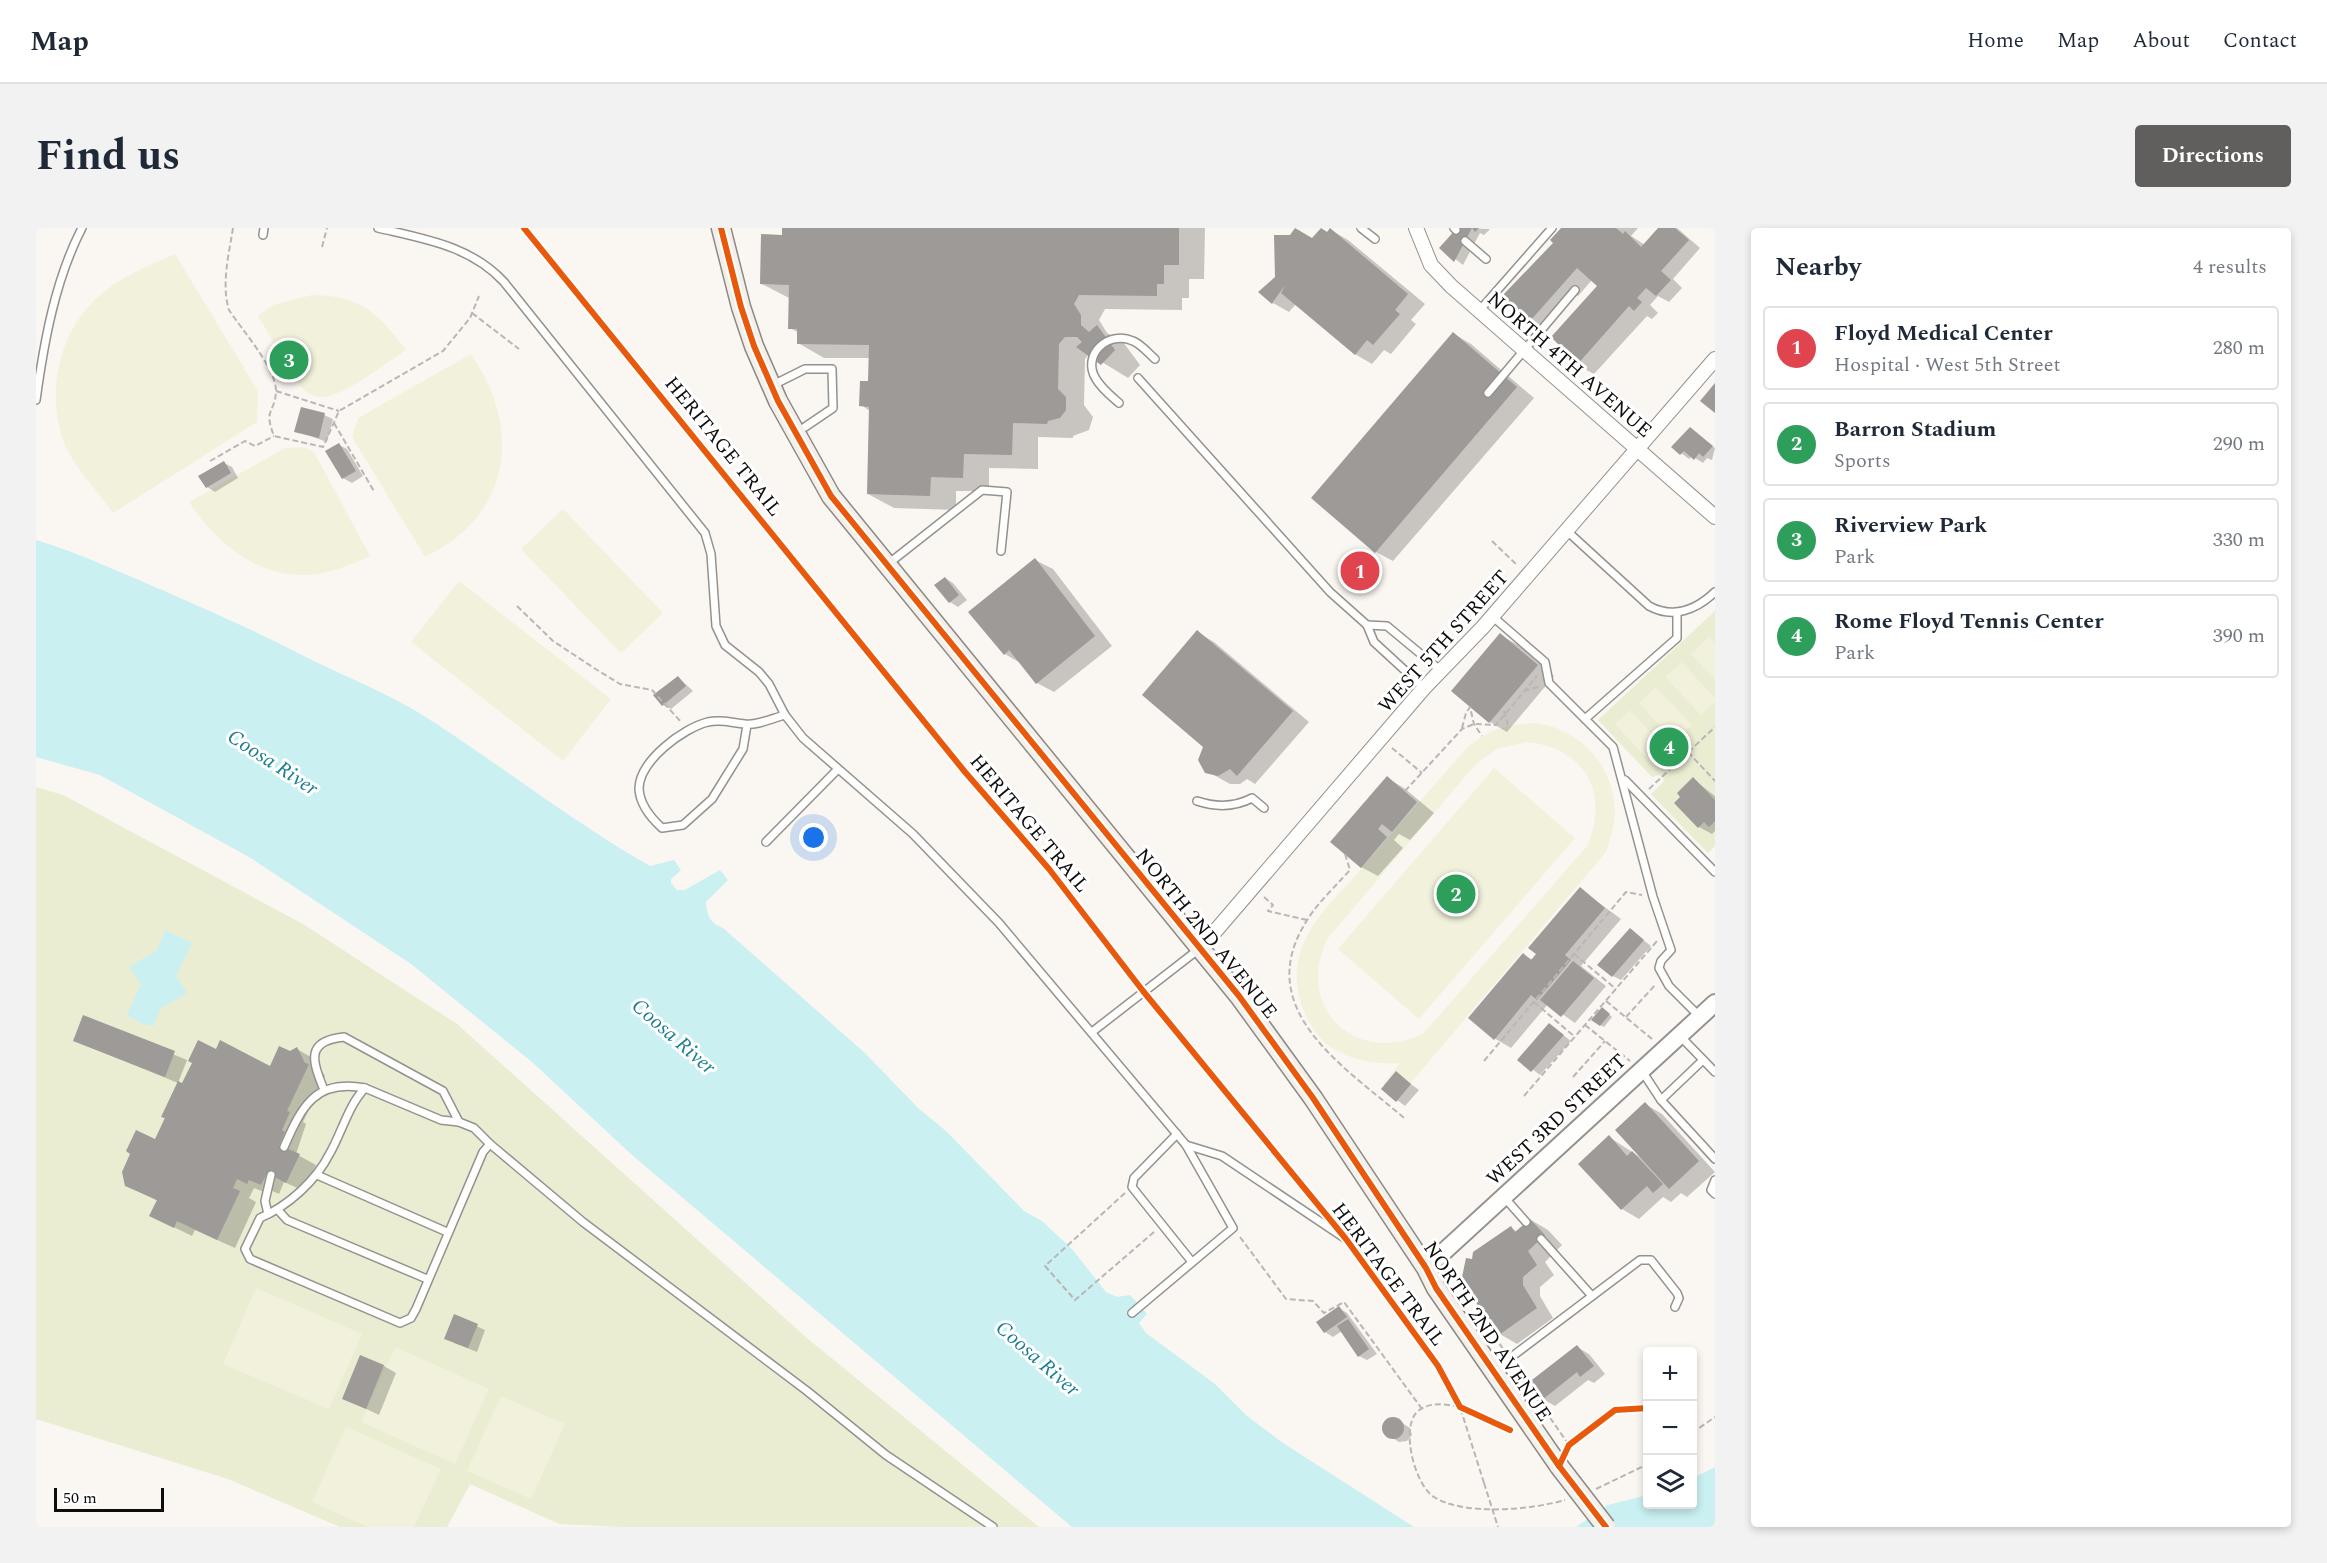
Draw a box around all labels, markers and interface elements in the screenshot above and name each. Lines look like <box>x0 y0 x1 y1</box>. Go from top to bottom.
text: Map <box>30 20 89 63</box>
text: Home <box>1967 25 2024 57</box>
text: Map <box>2057 25 2099 57</box>
text: About <box>2132 25 2190 57</box>
text: Contact <box>2223 25 2297 57</box>
text: Find us <box>36 125 180 188</box>
button: Directions <box>2135 125 2291 187</box>
text: Nearby <box>1775 247 1861 287</box>
text: 4 results <box>2193 252 2267 282</box>
street label: NORTH 4TH AVENUE <box>1480 284 1659 445</box>
text: Floyd Medical Center <box>1834 317 2053 350</box>
text: 1 <box>1791 333 1802 363</box>
text: 280 m <box>2213 333 2265 363</box>
pin: 3 <box>270 338 308 382</box>
text: Hospital · West 5th Street <box>1834 350 2061 380</box>
street label: HERITAGE TRAIL <box>657 370 789 523</box>
text: Barron Stadium <box>1834 413 1996 446</box>
text: 2 <box>1791 429 1802 459</box>
text: 290 m <box>2213 429 2265 459</box>
text: Sports <box>1834 446 1891 476</box>
text: Riverview Park <box>1834 509 1987 542</box>
text: 3 <box>1791 525 1802 555</box>
text: 330 m <box>2213 525 2265 555</box>
text: Park <box>1834 542 1875 572</box>
pin: 1 <box>1340 548 1380 594</box>
street label: WEST 5TH STREET <box>1371 564 1516 720</box>
text: Rome Floyd Tennis Center <box>1834 605 2104 638</box>
text: 4 <box>1791 621 1802 651</box>
text: 390 m <box>2213 621 2265 651</box>
text: Park <box>1834 638 1875 668</box>
water label: Coosa River <box>221 721 325 805</box>
pin: 4 <box>1650 724 1688 770</box>
street label: HERITAGE TRAIL <box>962 748 1096 900</box>
your location <box>799 823 828 852</box>
street label: NORTH 2ND AVENUE <box>1128 842 1285 1026</box>
pin: 2 <box>1436 872 1476 916</box>
water label: Coosa River <box>624 991 723 1083</box>
street label: WEST 3RD STREET <box>1480 1047 1634 1193</box>
street label: HERITAGE TRAIL <box>1324 1196 1452 1353</box>
street label: NORTH 2ND AVENUE <box>1415 1235 1559 1428</box>
water label: Coosa River <box>988 1313 1087 1405</box>
map controls <box>1643 1347 1697 1509</box>
button: + <box>1643 1347 1697 1401</box>
button: − <box>1643 1401 1697 1455</box>
button: layers <box>1643 1455 1697 1509</box>
scale bar <box>54 1485 164 1512</box>
text: 50 m <box>63 1486 97 1510</box>

